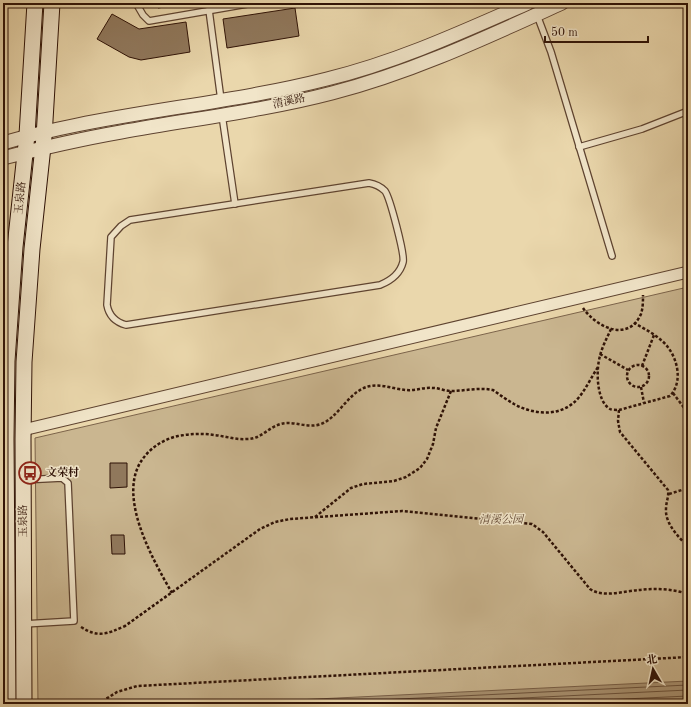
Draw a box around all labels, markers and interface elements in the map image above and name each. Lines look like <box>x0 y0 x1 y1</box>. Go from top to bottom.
scale bar <box>545 18 648 44</box>
text: 50 m <box>551 26 578 39</box>
street label: 清溪路 <box>271 91 306 111</box>
street label: 玉泉路 <box>12 181 28 215</box>
bus stop icon: 文荣村 <box>17 460 43 486</box>
place label: 文荣村 <box>46 466 79 479</box>
street label: 玉泉路 <box>16 504 30 538</box>
park label: 清溪公园 <box>479 513 525 526</box>
north arrow <box>633 649 673 689</box>
text: 北 <box>645 653 658 667</box>

